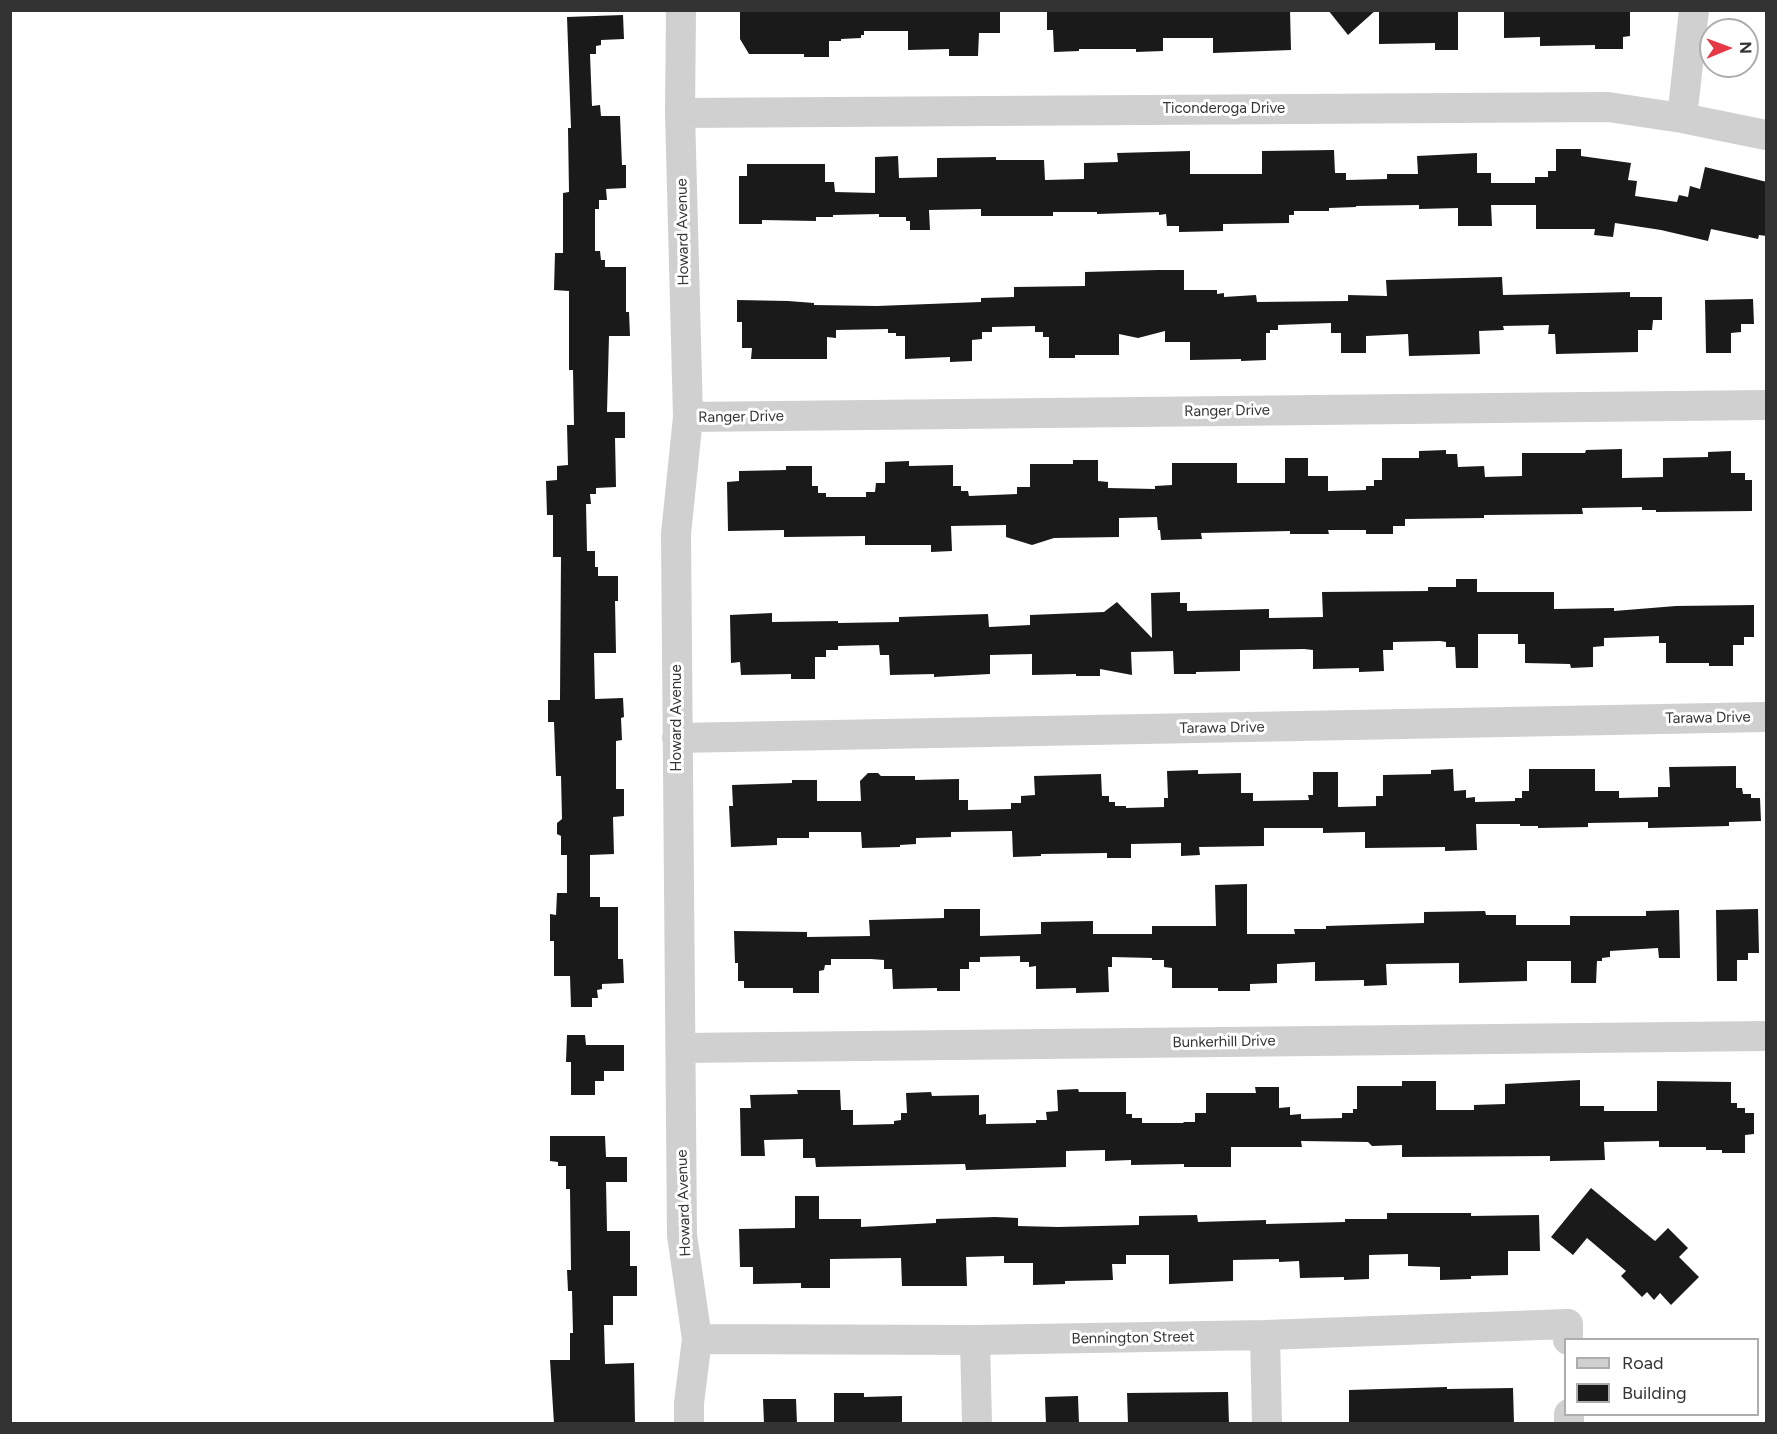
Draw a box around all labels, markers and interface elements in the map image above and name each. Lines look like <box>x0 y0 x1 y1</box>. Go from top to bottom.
north arrow <box>1699 18 1759 78</box>
text: N <box>1736 41 1755 54</box>
street label: Ticonderoga Drive <box>1163 100 1285 118</box>
street label: Howard Avenue <box>673 178 693 286</box>
street label: Ranger Drive <box>1184 401 1270 421</box>
street label: Ranger Drive <box>698 407 784 427</box>
street label: Howard Avenue <box>668 664 686 772</box>
street label: Tarawa Drive <box>1665 708 1751 728</box>
street label: Tarawa Drive <box>1179 718 1265 738</box>
street label: Bunkerhill Drive <box>1172 1032 1276 1052</box>
street label: Howard Avenue <box>673 1149 695 1257</box>
street label: Bennington Street <box>1071 1328 1195 1348</box>
legend <box>1564 1338 1759 1416</box>
text: Road <box>1622 1352 1663 1374</box>
text: Building <box>1622 1382 1687 1404</box>

